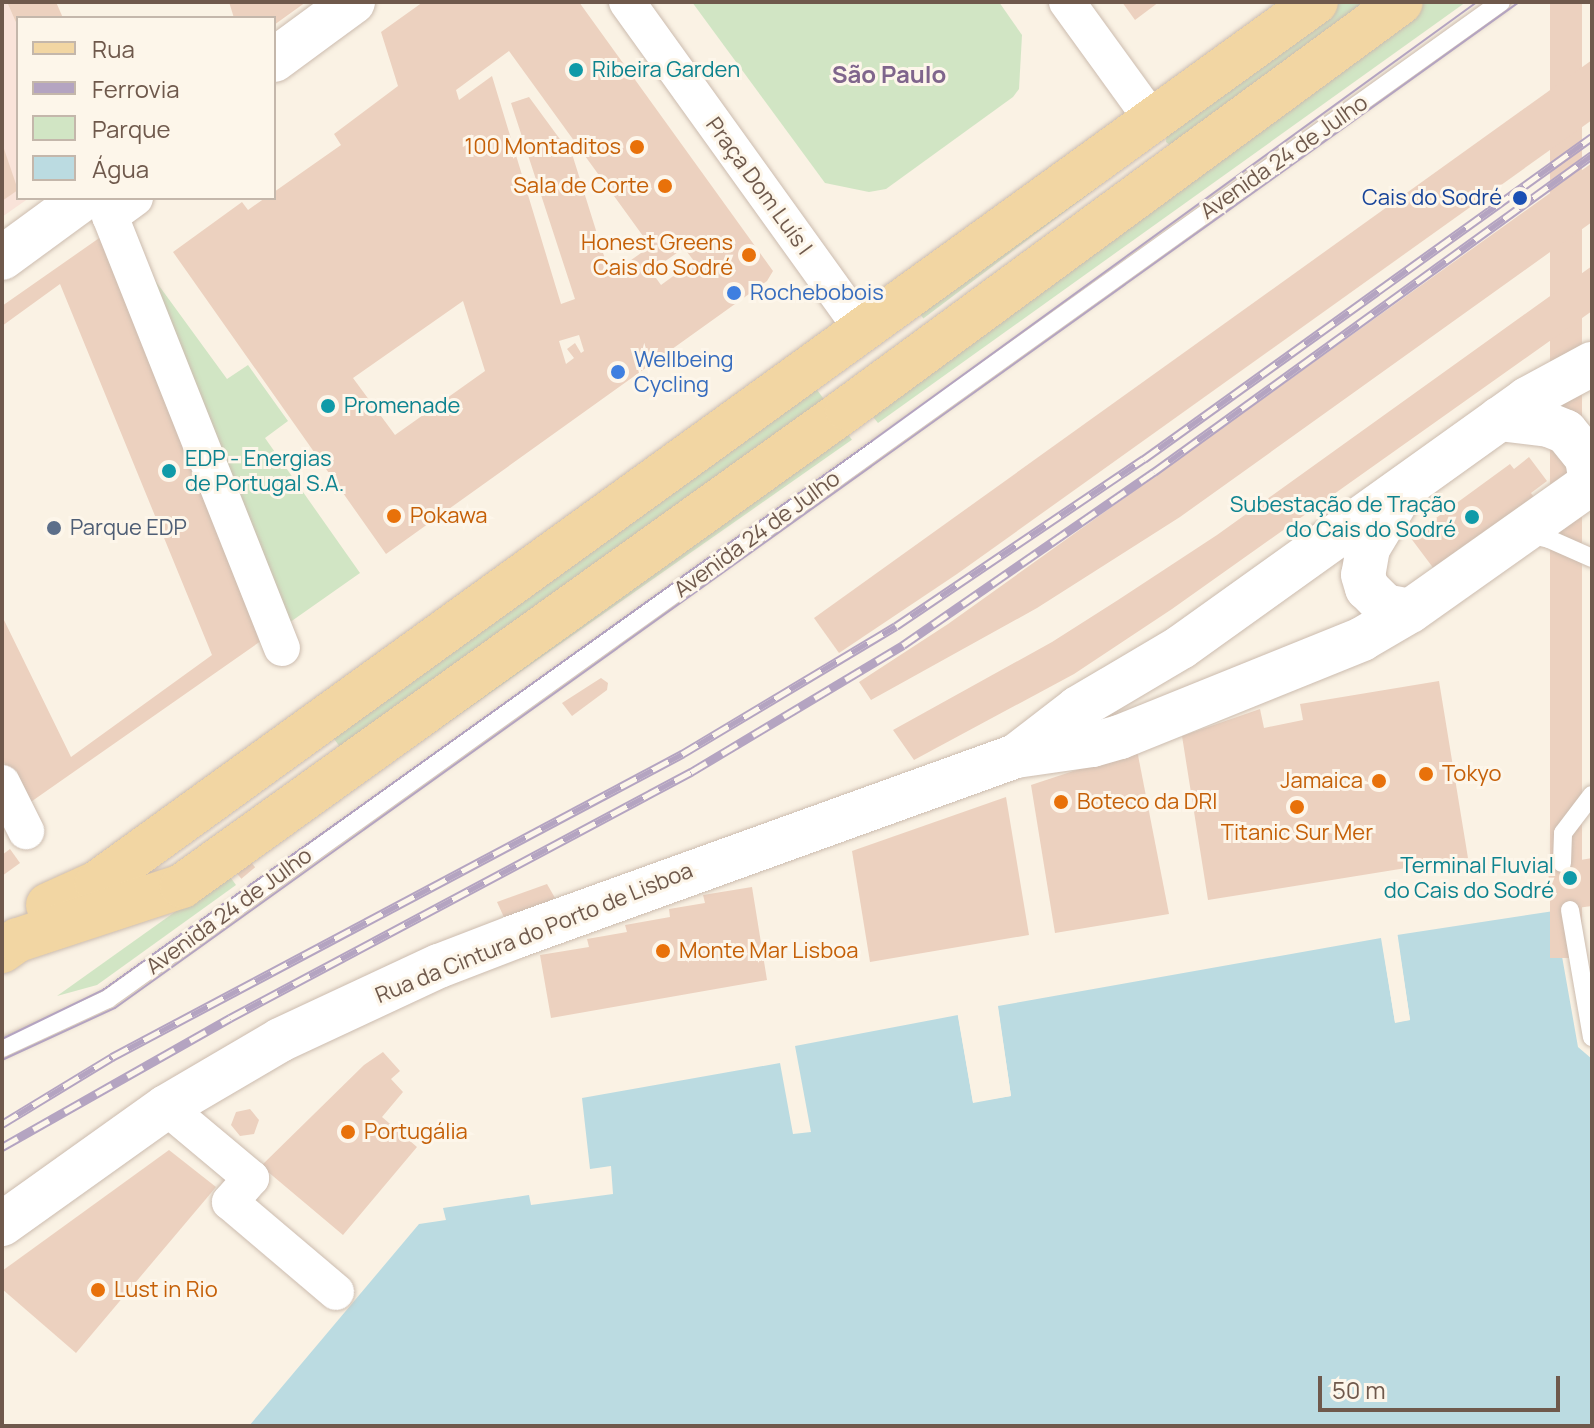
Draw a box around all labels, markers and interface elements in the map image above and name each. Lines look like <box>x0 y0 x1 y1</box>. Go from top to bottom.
legend <box>16 16 276 200</box>
text: Rua <box>92 32 135 65</box>
place label: Ribeira Garden <box>592 57 740 83</box>
district label: São Paulo <box>832 60 946 88</box>
marker: Ribeira Garden <box>567 61 585 79</box>
text: Ferrovia <box>92 72 180 105</box>
street label: Avenida 24 de Julho <box>1195 89 1373 225</box>
text: Parque <box>92 112 170 145</box>
street label: Praça Dom Luís I <box>700 112 818 260</box>
place label: 100 Montaditos <box>465 134 621 160</box>
marker: 100 Montaditos <box>628 138 646 156</box>
text: Água <box>92 152 149 185</box>
place label: Sala de Corte <box>513 173 649 199</box>
marker: Sala de Corte <box>656 177 674 195</box>
place label: Cais do Sodré <box>1362 185 1502 211</box>
marker: Cais do Sodré <box>1509 187 1531 209</box>
place label: Honest Greens Cais do Sodré <box>581 229 733 280</box>
marker: Honest Greens Cais do Sodré <box>740 246 758 264</box>
place label: Rochebobois <box>750 280 884 306</box>
marker: Rochebobois <box>725 284 743 302</box>
place label: Wellbeing Cycling <box>634 346 734 398</box>
marker: Wellbeing Cycling <box>609 363 627 381</box>
place label: Promenade <box>344 393 460 419</box>
marker: Promenade <box>319 397 337 415</box>
place label: EDP - Energias de Portugal S.A. <box>185 445 344 496</box>
marker: EDP - Energias de Portugal S.A. <box>160 462 178 480</box>
street label: Avenida 24 de Julho <box>669 465 845 603</box>
place label: Subestação de Tração do Cais do Sodré <box>1230 491 1456 542</box>
place label: Pokawa <box>410 503 487 529</box>
marker: Pokawa <box>385 507 403 525</box>
marker: Subestação de Tração do Cais do Sodré <box>1463 508 1481 526</box>
place label: Parque EDP <box>70 515 187 541</box>
marker: Parque EDP <box>45 519 63 537</box>
place label: Tokyo <box>1442 761 1501 787</box>
marker: Tokyo <box>1417 765 1435 783</box>
place label: Jamaica <box>1280 768 1363 794</box>
marker: Jamaica <box>1370 772 1388 790</box>
place label: Boteco da DRI <box>1077 789 1217 815</box>
marker: Boteco da DRI <box>1052 793 1070 811</box>
marker: Titanic Sur Mer <box>1288 798 1306 816</box>
place label: Titanic Sur Mer <box>1221 820 1373 846</box>
street label: Avenida 24 de Julho <box>141 842 317 980</box>
place label: Terminal Fluvial do Cais do Sodré <box>1384 852 1554 904</box>
street label: Rua da Cintura do Porto de Lisboa <box>371 857 697 1009</box>
marker: Terminal Fluvial do Cais do Sodré <box>1561 869 1579 887</box>
place label: Monte Mar Lisboa <box>679 938 858 964</box>
marker: Monte Mar Lisboa <box>654 942 672 960</box>
place label: Portugália <box>364 1119 468 1145</box>
marker: Portugália <box>339 1123 357 1141</box>
place label: Lust in Rio <box>114 1277 218 1303</box>
marker: Lust in Rio <box>89 1281 107 1299</box>
scale bar <box>1322 1360 1564 1410</box>
text: 50 m <box>1332 1373 1386 1406</box>

